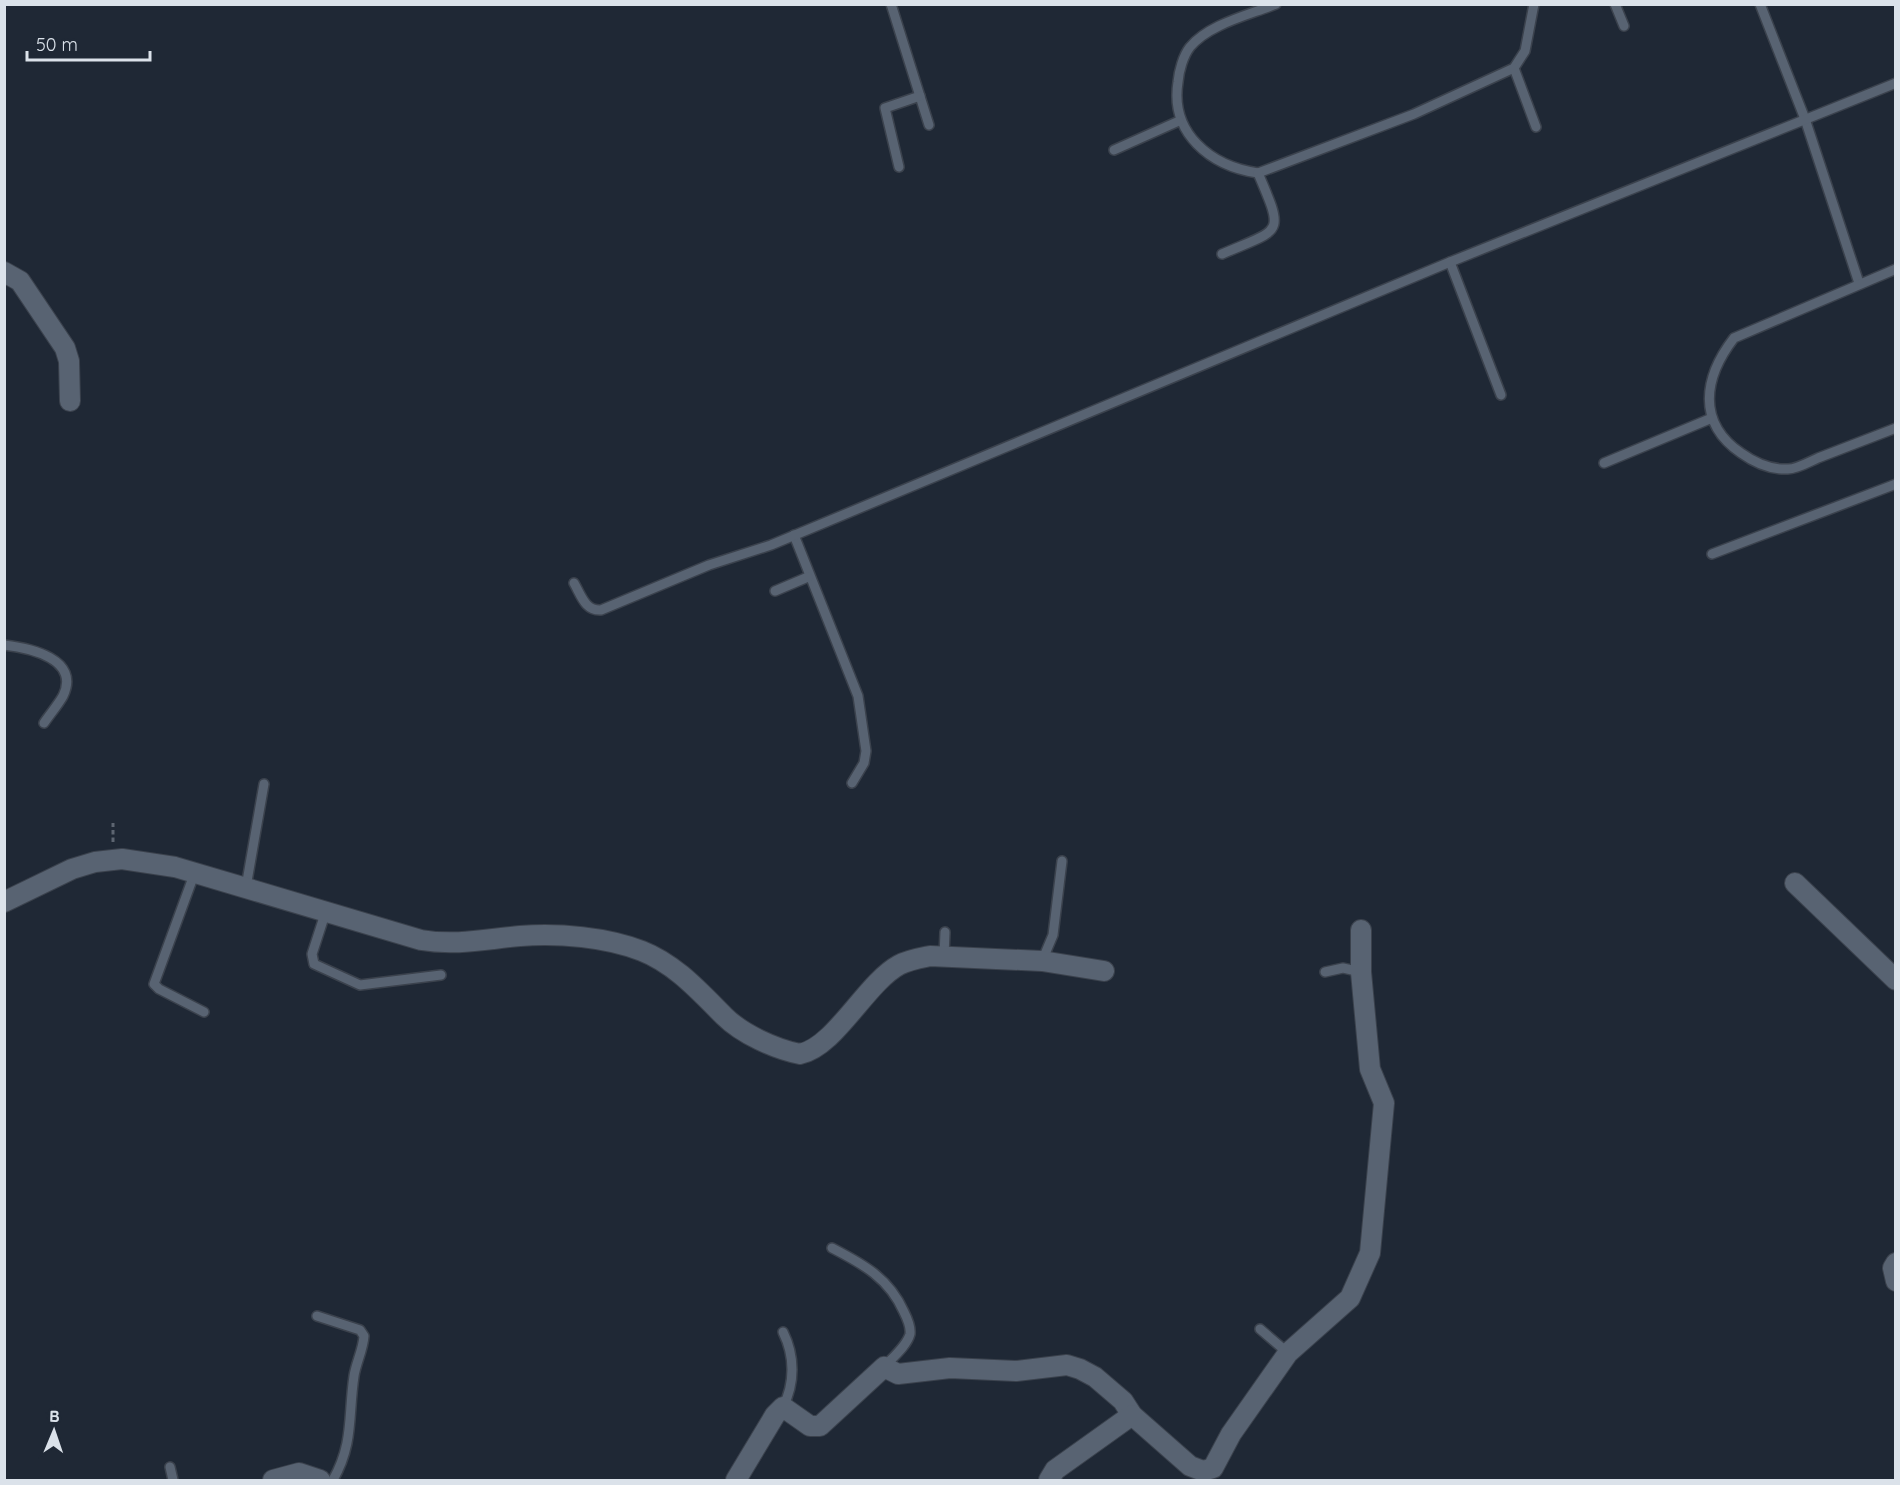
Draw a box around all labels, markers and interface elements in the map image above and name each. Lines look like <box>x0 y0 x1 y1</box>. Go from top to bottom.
scale bar <box>27 24 150 62</box>
text: 50 m <box>36 33 78 56</box>
north arrow <box>24 1401 84 1461</box>
text: B <box>49 1406 60 1426</box>

